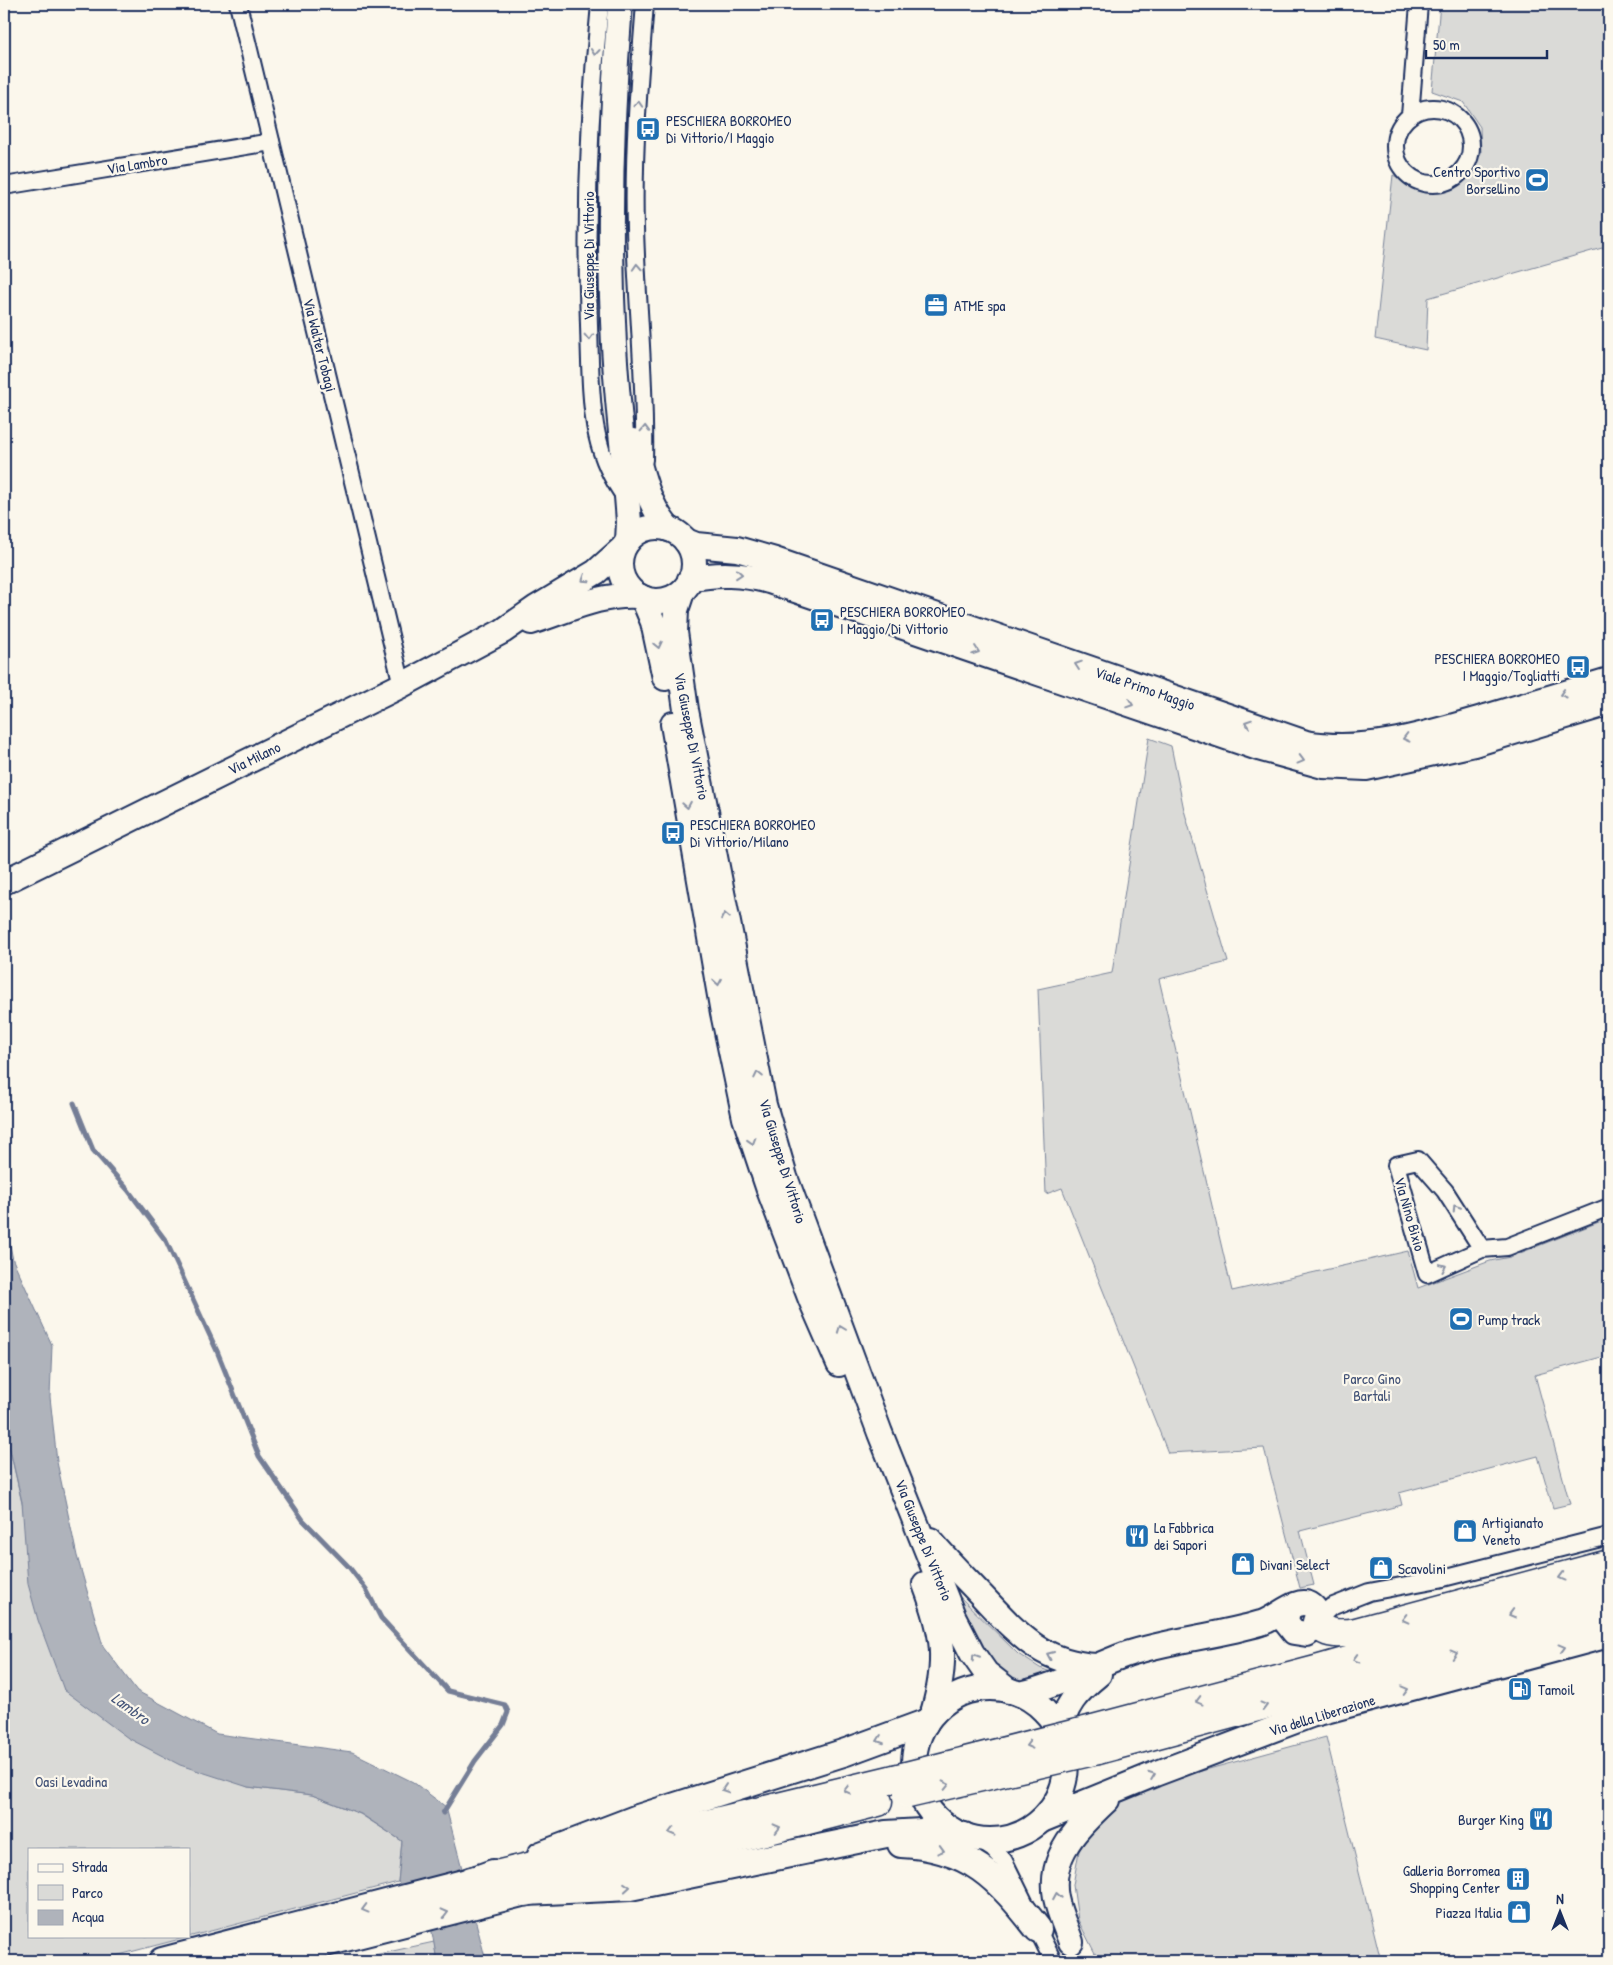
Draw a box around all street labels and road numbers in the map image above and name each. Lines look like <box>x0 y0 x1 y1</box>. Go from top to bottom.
street label: Via Lambro <box>105 149 169 179</box>
street label: Via Giuseppe Di Vittorio <box>578 192 599 320</box>
street label: Via Walter Tobagi <box>298 296 342 394</box>
street label: Viale Primo Maggio <box>1092 661 1198 715</box>
street label: Via Giuseppe Di Vittorio <box>669 671 715 801</box>
street label: Via Milano <box>224 736 284 780</box>
street label: Via Giuseppe Di Vittorio <box>754 1096 812 1226</box>
street label: Via Nino Bixio <box>1389 1175 1431 1253</box>
street label: Via Giuseppe Di Vittorio <box>890 1476 958 1604</box>
street label: Via della Liberazione <box>1266 1689 1378 1741</box>

